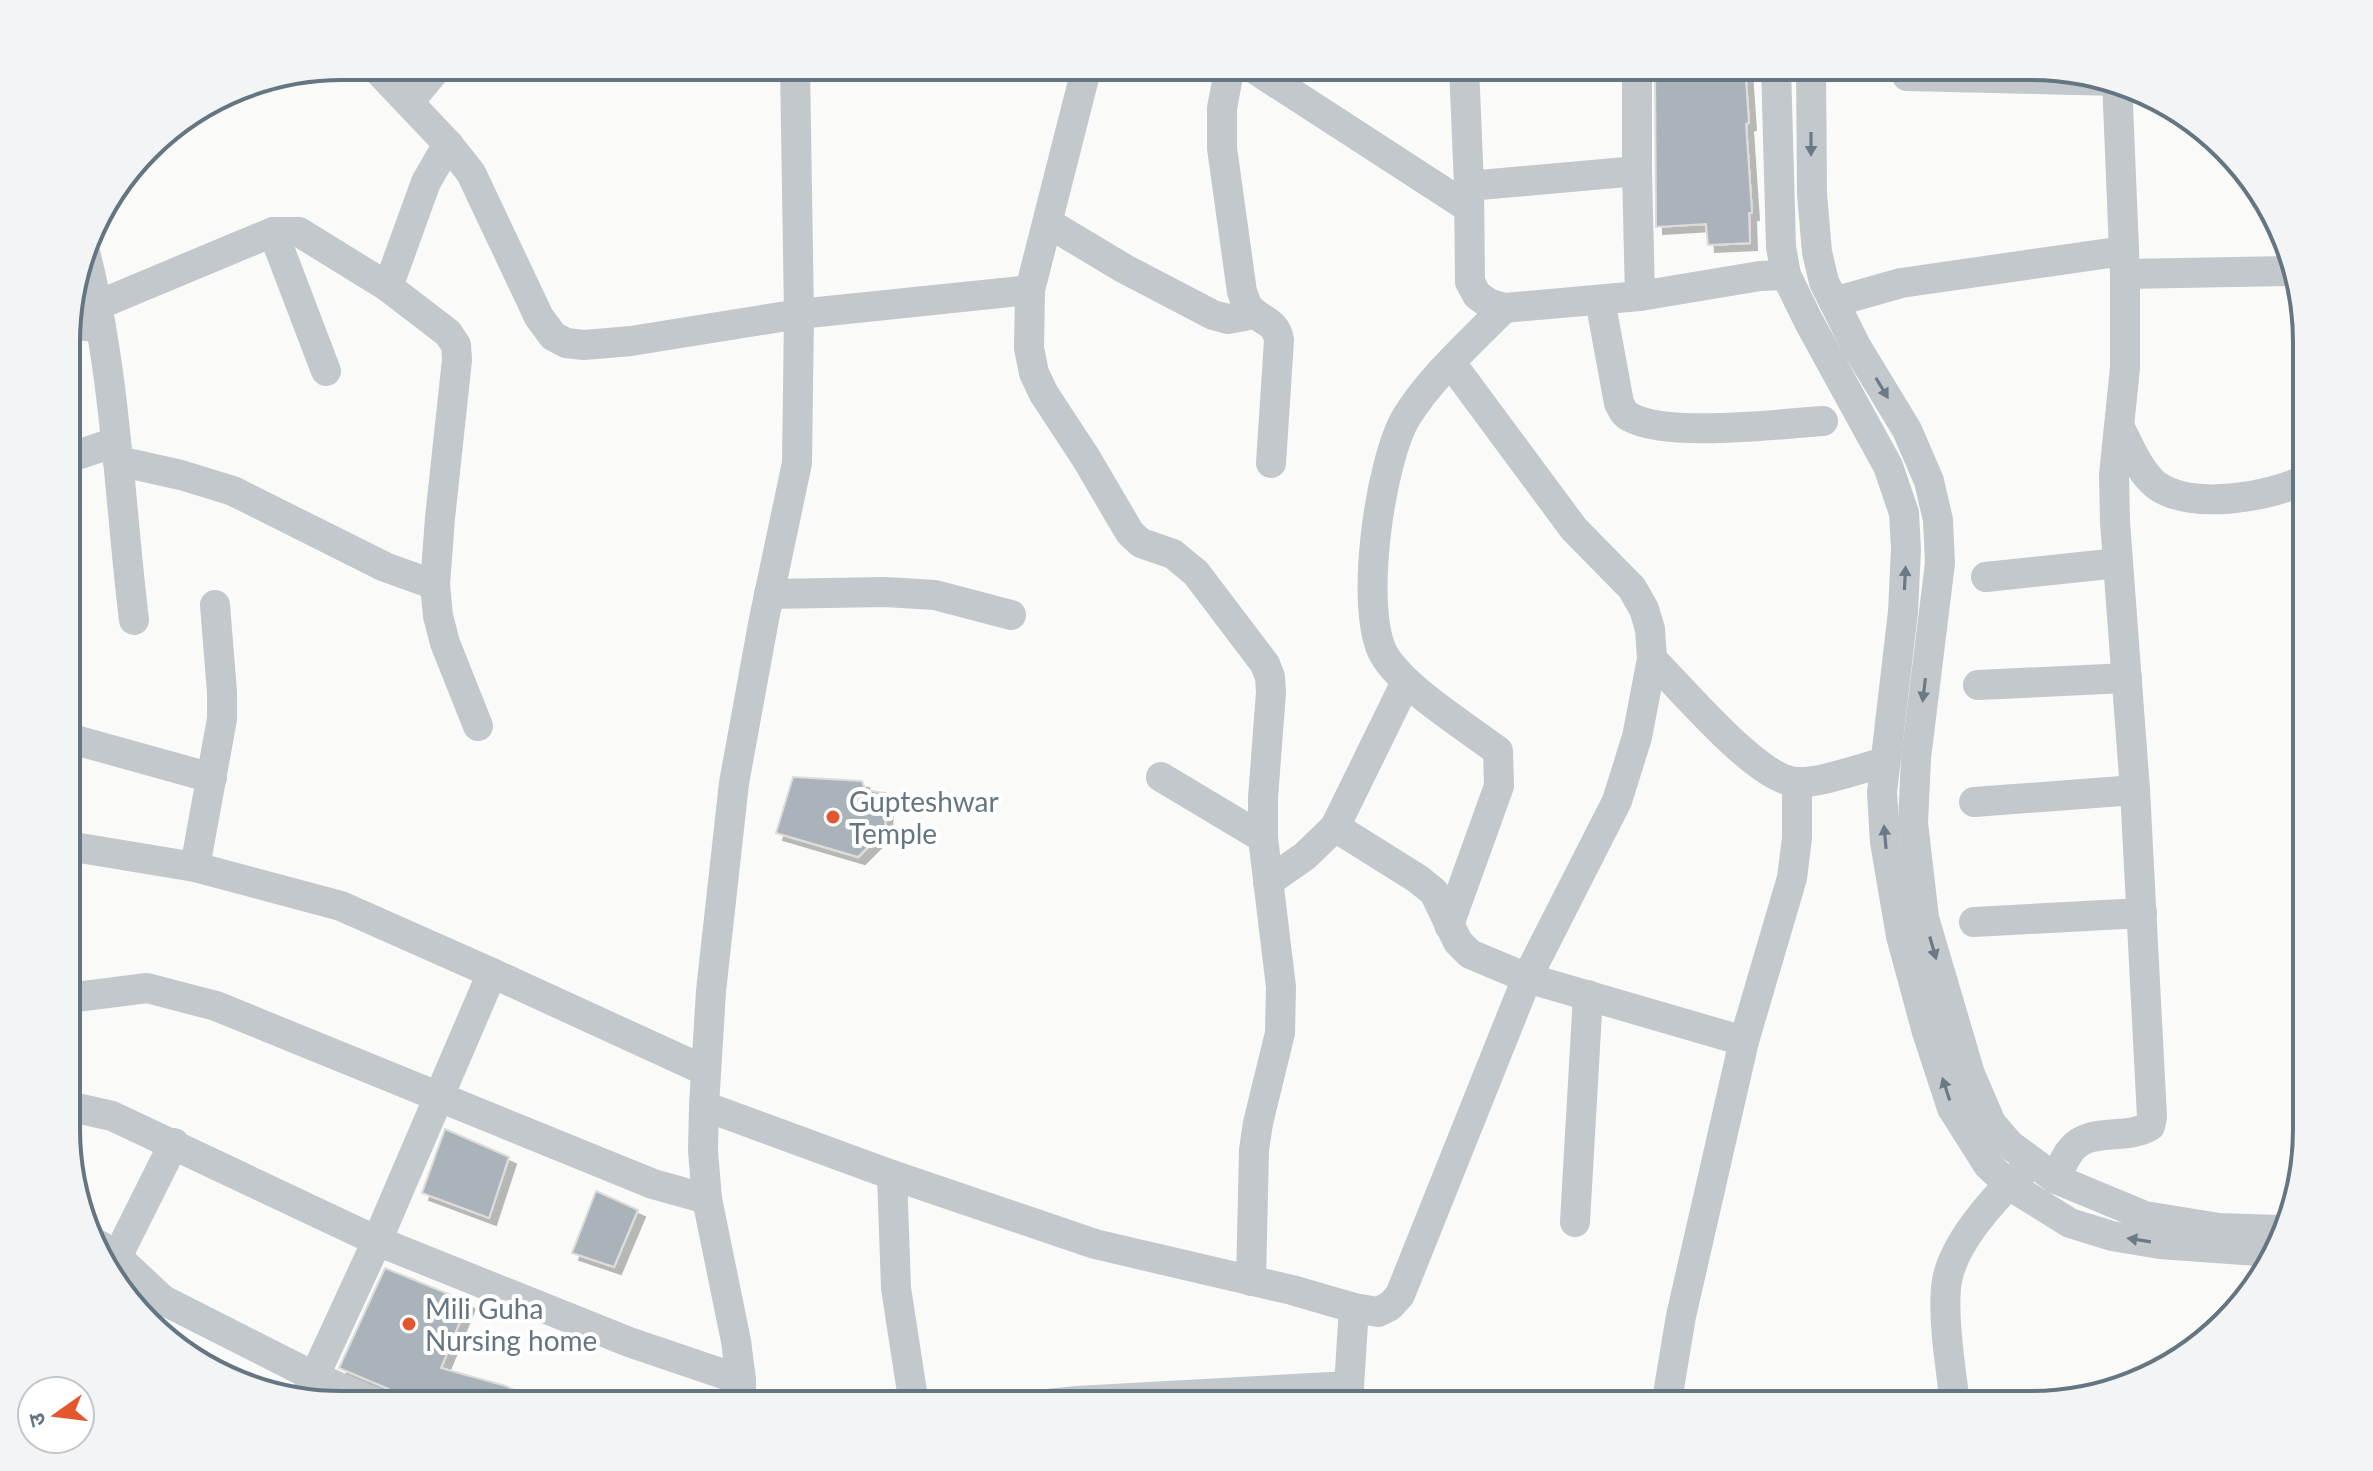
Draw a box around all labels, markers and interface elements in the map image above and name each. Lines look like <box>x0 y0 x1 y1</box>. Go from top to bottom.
one-way arrow <box>1805 132 1817 157</box>
one-way arrow <box>1874 377 1888 399</box>
one-way arrow <box>1898 565 1911 590</box>
one-way arrow <box>1917 678 1930 703</box>
place label: Gupteshwar Temple <box>849 784 999 850</box>
marker: Gupteshwar Temple <box>824 808 842 826</box>
one-way arrow <box>1879 824 1892 849</box>
one-way arrow <box>1927 936 1939 961</box>
one-way arrow <box>1939 1077 1951 1101</box>
one-way arrow <box>2127 1234 2152 1246</box>
place label: Mili Guha Nursing home <box>425 1291 597 1357</box>
marker: Mili Guha Nursing home <box>400 1315 418 1333</box>
north arrow <box>16 1375 96 1455</box>
text: उ <box>21 1409 51 1429</box>

